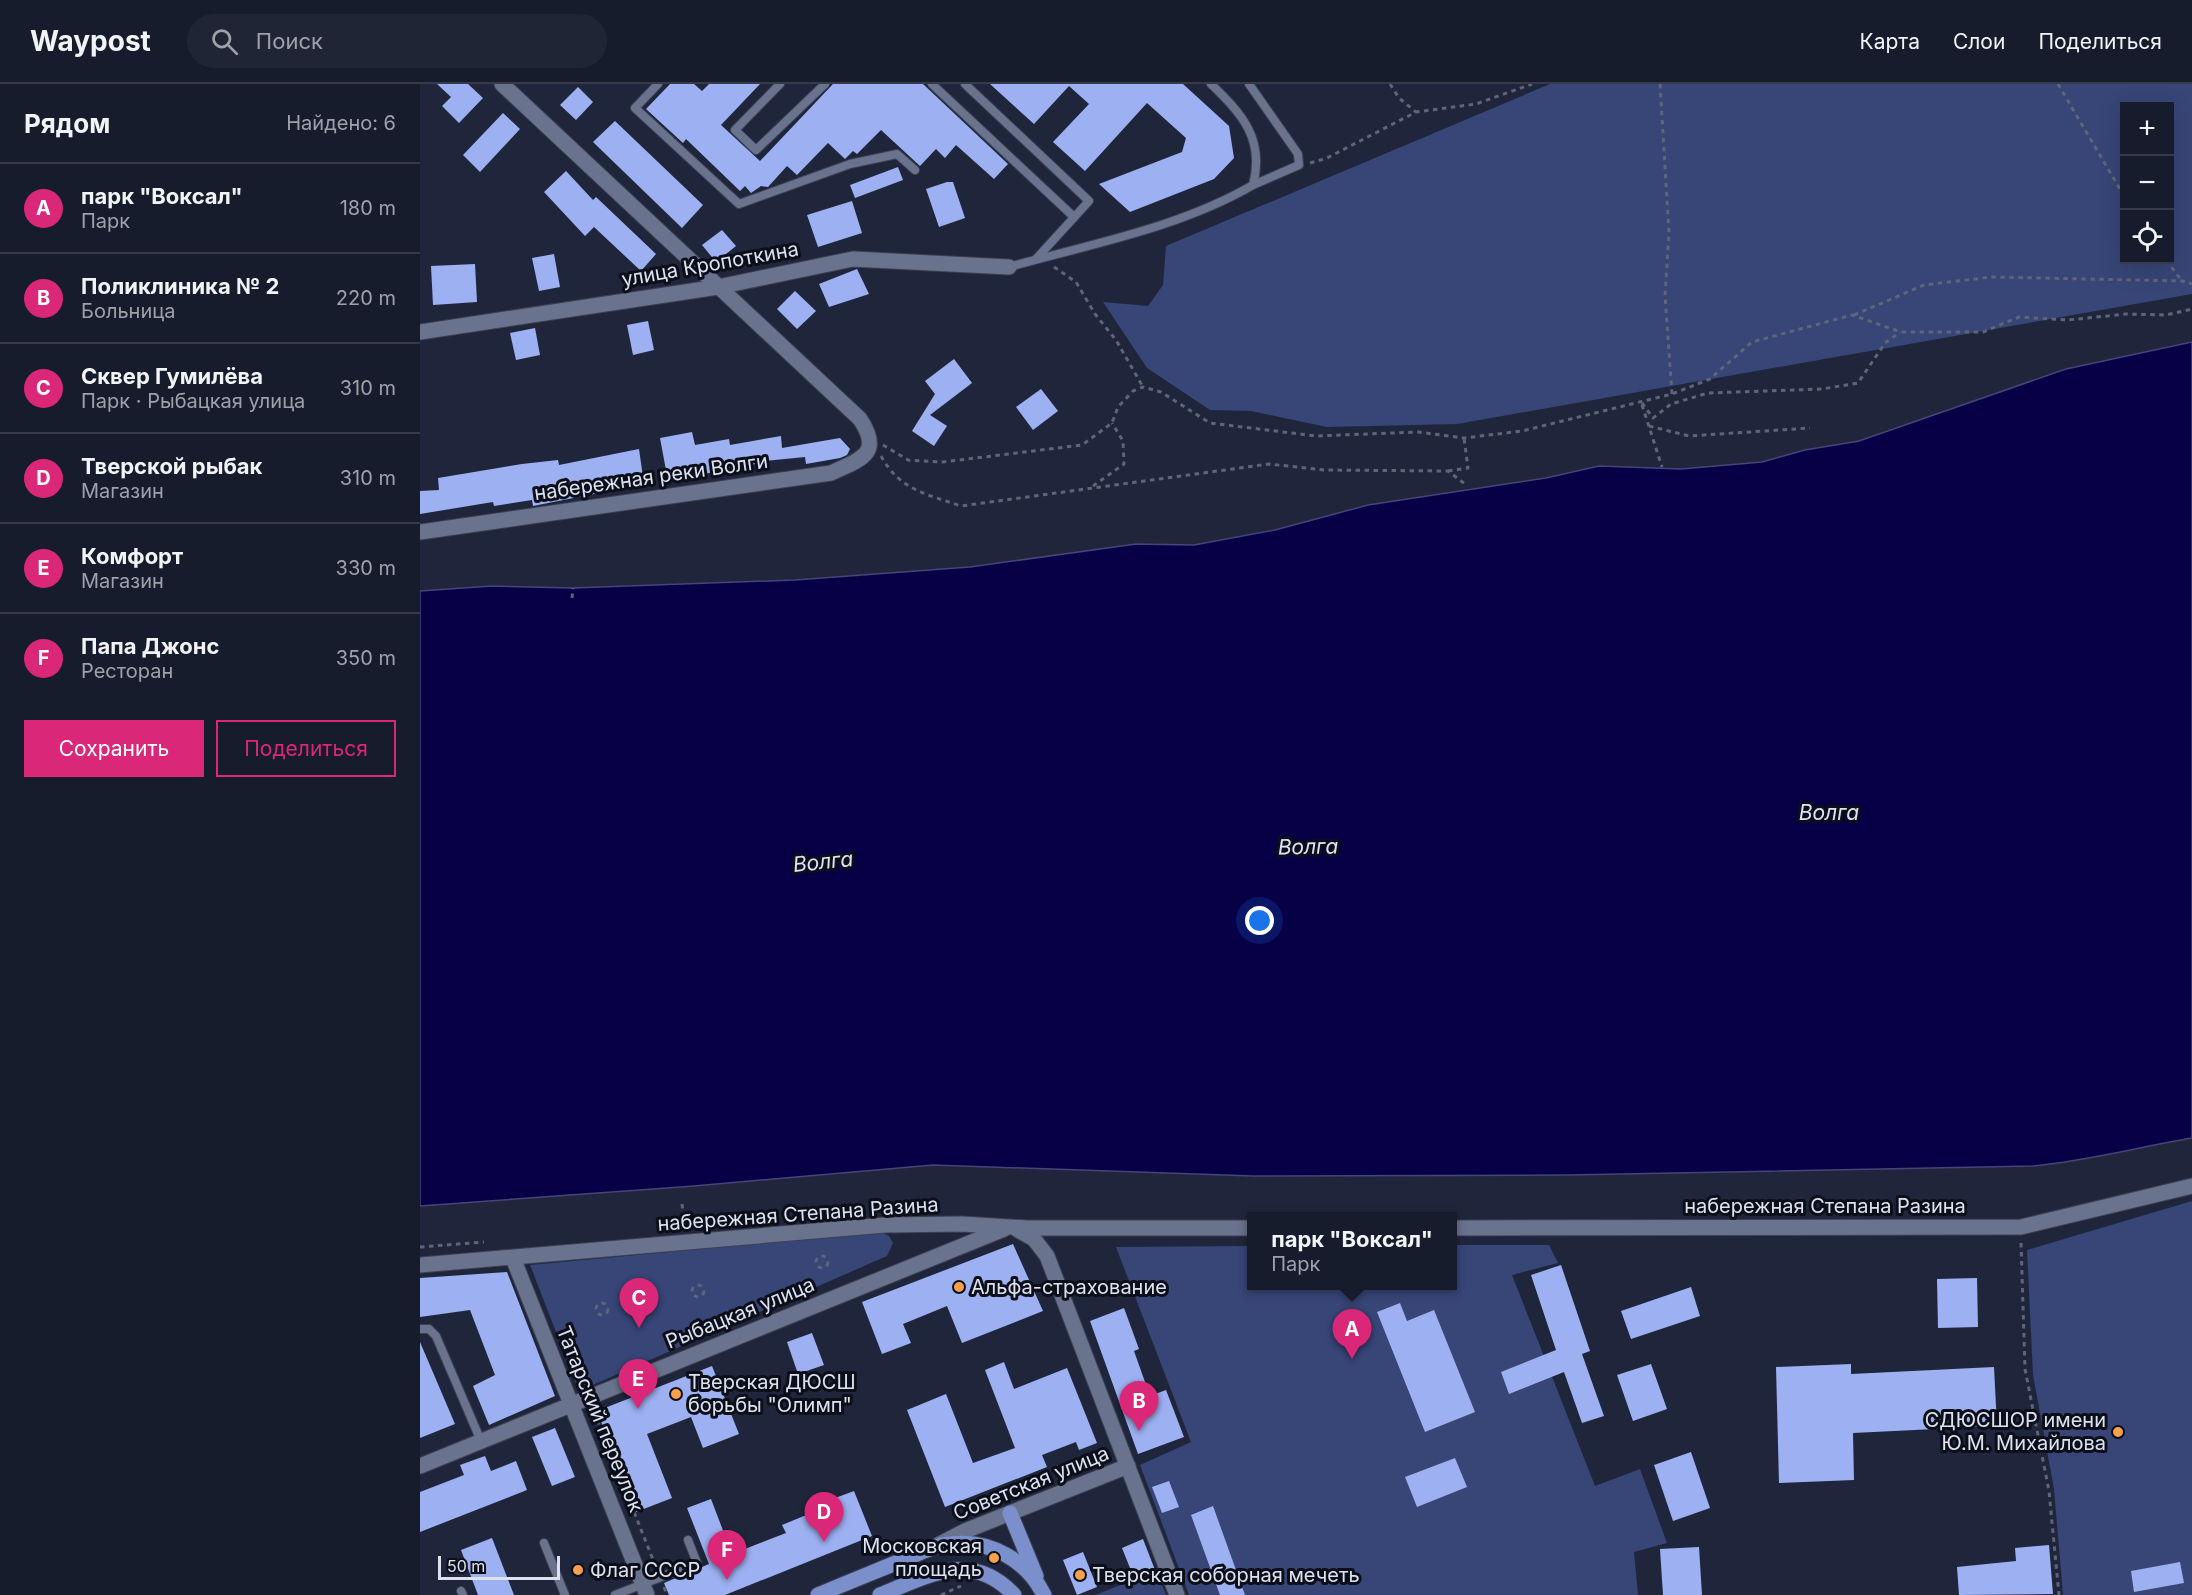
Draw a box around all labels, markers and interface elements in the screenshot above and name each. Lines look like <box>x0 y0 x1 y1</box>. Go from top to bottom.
search box <box>187 14 607 68</box>
text: Waypost <box>30 24 151 58</box>
icon: search <box>208 25 241 58</box>
text: Поиск <box>256 28 323 54</box>
text: Карта <box>1860 29 1920 54</box>
text: Слои <box>1953 29 2005 54</box>
text: Поделиться <box>2038 29 2162 54</box>
map controls <box>2120 102 2174 264</box>
button: + <box>2120 102 2174 156</box>
text: Рядом <box>24 108 110 139</box>
text: Найдено: 6 <box>286 111 396 135</box>
button: − <box>2120 156 2174 210</box>
text: парк "Воксал" <box>81 183 243 209</box>
text: A <box>36 196 51 220</box>
text: 180 m <box>340 196 396 220</box>
text: Парк <box>81 209 130 233</box>
button: locate <box>2120 210 2174 264</box>
street label: улица Кропоткина <box>620 237 800 291</box>
text: Поликлиника № 2 <box>81 273 279 299</box>
text: B <box>37 286 50 310</box>
text: 220 m <box>336 286 396 310</box>
text: Больница <box>81 299 175 323</box>
text: Сквер Гумилёва <box>81 363 263 389</box>
text: C <box>36 376 51 400</box>
text: 310 m <box>340 376 396 400</box>
text: Парк · Рыбацкая улица <box>81 389 305 413</box>
street label: набережная реки Волги <box>533 449 769 505</box>
text: Тверской рыбак <box>81 453 262 479</box>
text: D <box>36 466 51 490</box>
text: 310 m <box>340 466 396 490</box>
text: Магазин <box>81 479 164 503</box>
text: Комфорт <box>81 543 183 569</box>
text: E <box>37 556 50 580</box>
text: 330 m <box>336 556 396 580</box>
text: Магазин <box>81 569 164 593</box>
text: Папа Джонс <box>81 633 220 659</box>
text: F <box>38 646 49 670</box>
text: 350 m <box>336 646 396 670</box>
text: Ресторан <box>81 659 173 683</box>
button: Сохранить <box>24 720 204 777</box>
button: Поделиться <box>216 720 396 777</box>
water label: Волга <box>1799 800 1859 825</box>
water label: Волга <box>1278 833 1339 860</box>
water label: Волга <box>792 846 854 877</box>
your location <box>1245 906 1274 935</box>
street label: набережная Степана Разина <box>657 1192 939 1236</box>
street label: набережная Степана Разина <box>1684 1194 1966 1218</box>
popup <box>1247 1212 1457 1290</box>
text: парк "Воксал" <box>1271 1226 1433 1252</box>
text: Парк <box>1271 1252 1320 1276</box>
street label: Рыбацкая улица <box>662 1272 818 1354</box>
place label: Альфа-страхование <box>971 1275 1167 1299</box>
pin: C <box>620 1278 658 1328</box>
marker: Альфа-страхование <box>952 1280 966 1294</box>
pin: A <box>1332 1310 1372 1359</box>
street label: Татарский переулок <box>552 1322 648 1516</box>
pin: E <box>618 1360 658 1409</box>
place label: Тверская ДЮСШ борьбы "Олимп" <box>688 1370 856 1417</box>
pin: B <box>1120 1382 1158 1431</box>
marker: Тверская ДЮСШ борьбы "Олимп" <box>669 1387 683 1401</box>
place label: СДЮСШОР имени Ю.М. Михайлова <box>1925 1408 2106 1455</box>
marker: СДЮСШОР имени Ю.М. Михайлова <box>2111 1425 2125 1439</box>
street label: Советская улица <box>950 1441 1112 1525</box>
pin: D <box>804 1492 844 1542</box>
pin: F <box>708 1530 746 1580</box>
place label: Московская площадь <box>862 1534 982 1581</box>
marker: Московская площадь <box>987 1551 1001 1565</box>
scale bar <box>438 1553 560 1580</box>
text: 50 m <box>447 1556 485 1576</box>
place label: Флаг СССР <box>590 1558 700 1582</box>
marker: Флаг СССР <box>571 1563 585 1577</box>
place label: Тверская соборная мечеть <box>1092 1563 1360 1587</box>
marker: Тверская соборная мечеть <box>1073 1568 1087 1582</box>

